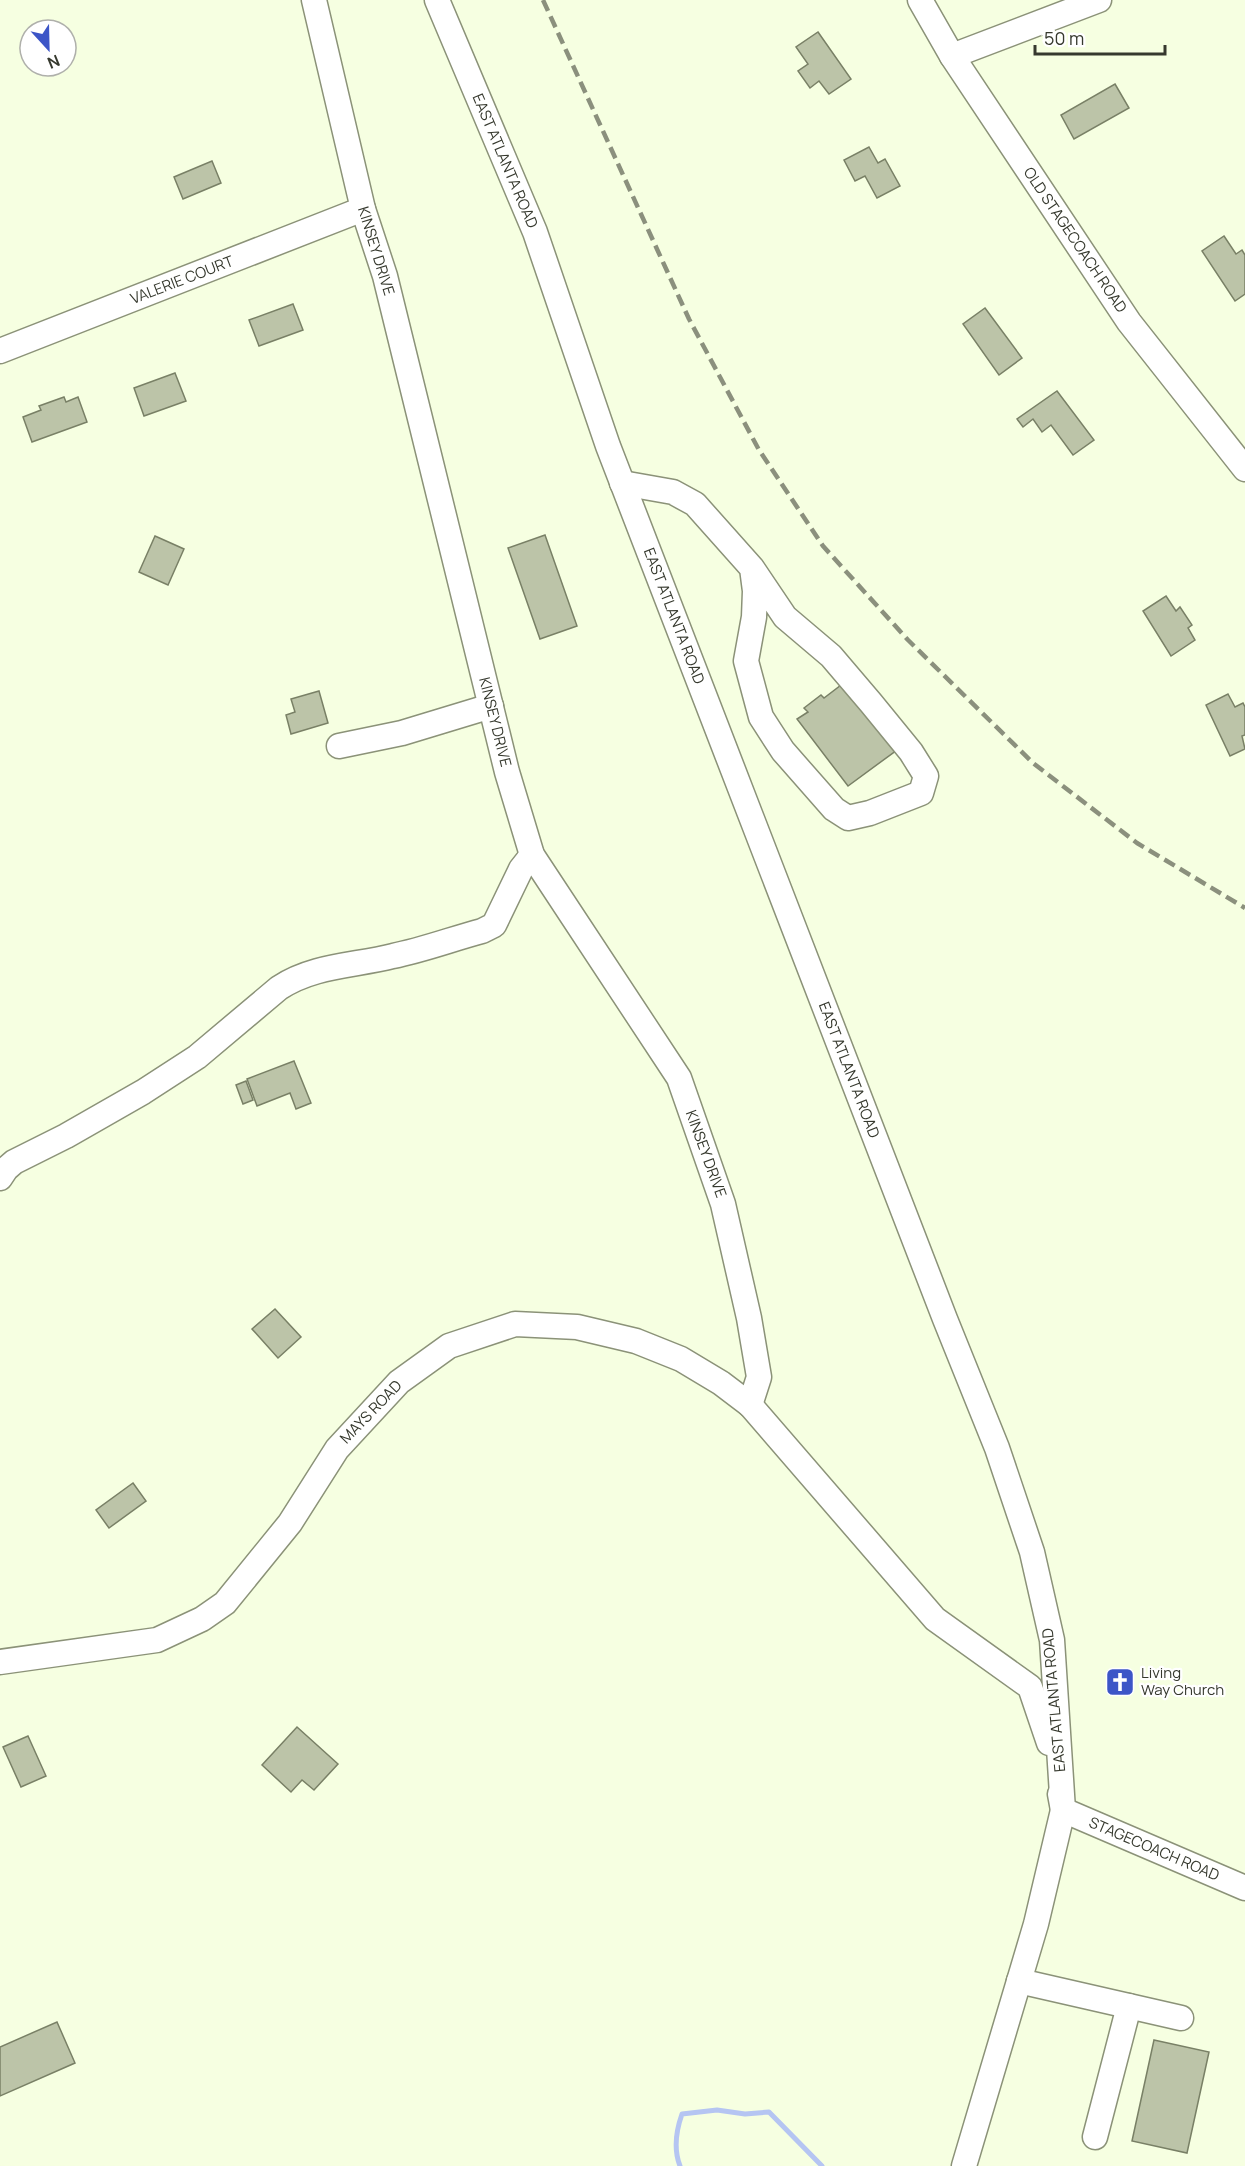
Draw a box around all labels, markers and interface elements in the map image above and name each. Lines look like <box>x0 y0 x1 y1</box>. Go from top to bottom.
north arrow <box>18 18 78 78</box>
scale bar <box>1035 18 1166 56</box>
text: 50 m <box>1044 26 1084 50</box>
text: N <box>44 50 63 74</box>
street label: EAST ATLANTA ROAD <box>468 90 543 231</box>
street label: OLD STAGECOACH ROAD <box>1019 163 1132 317</box>
street label: KINSEY DRIVE <box>353 204 400 298</box>
street label: VALERIE COURT <box>127 250 236 309</box>
street label: EAST ATLANTA ROAD <box>639 545 710 687</box>
street label: KINSEY DRIVE <box>474 675 517 769</box>
street label: EAST ATLANTA ROAD <box>814 999 885 1141</box>
street label: KINSEY DRIVE <box>681 1107 732 1201</box>
street label: MAYS ROAD <box>335 1375 406 1448</box>
street label: EAST ATLANTA ROAD <box>1037 1627 1070 1773</box>
place label: Living Way Church <box>1141 1662 1224 1700</box>
church icon: Living Way Church <box>1104 1666 1136 1698</box>
street label: STAGECOACH ROAD <box>1086 1812 1223 1886</box>

